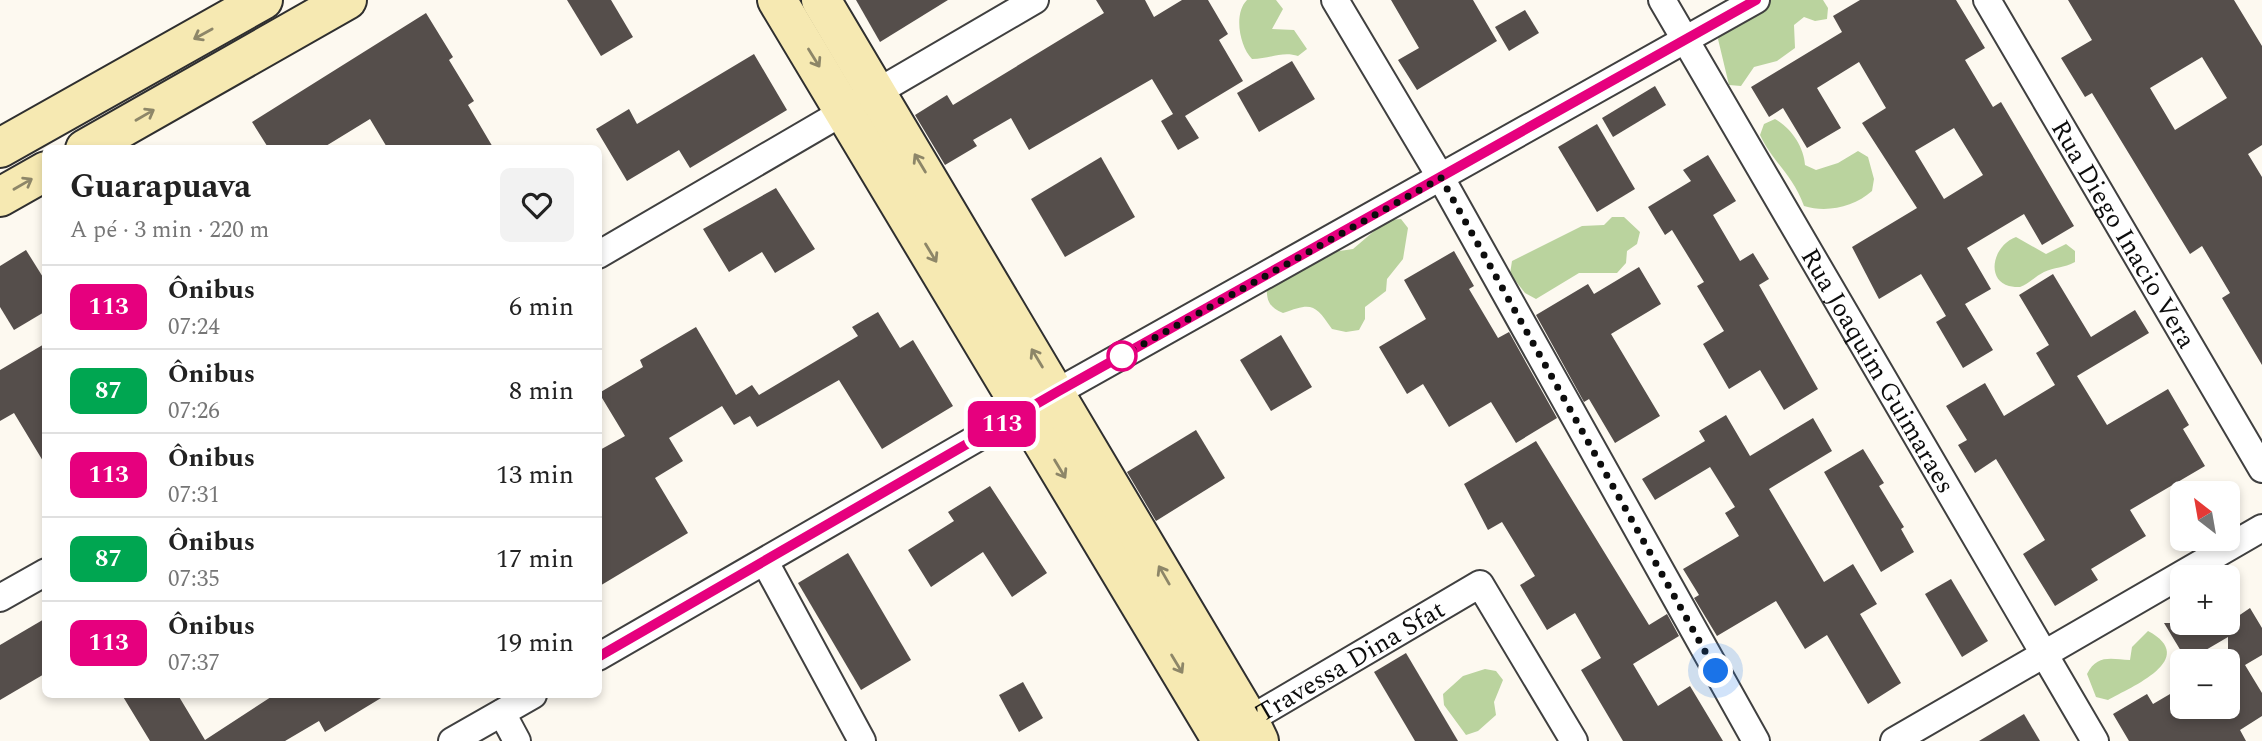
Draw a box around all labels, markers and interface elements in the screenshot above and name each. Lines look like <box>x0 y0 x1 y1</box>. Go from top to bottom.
one-way arrow <box>194 27 214 41</box>
one-way arrow <box>806 48 821 67</box>
one-way arrow <box>134 108 154 122</box>
street label: Rua Diego Inacio Vera <box>2040 112 2206 356</box>
one-way arrow <box>913 153 927 173</box>
text: Guarapuava <box>70 162 251 212</box>
button: heart <box>500 168 574 242</box>
one-way arrow <box>12 177 32 191</box>
text: A pé · 3 min · 220 m <box>70 213 269 248</box>
street label: Rua Joaquim Guimaraes <box>1790 241 1965 501</box>
one-way arrow <box>924 242 938 262</box>
text: Ônibus <box>168 270 255 310</box>
text: 6 min <box>509 287 574 327</box>
text: 113 <box>88 289 129 325</box>
text: 07:24 <box>168 310 220 345</box>
unlabelled marker <box>1107 341 1137 371</box>
one-way arrow <box>1029 349 1043 369</box>
text: Ônibus <box>168 354 255 394</box>
text: 8 min <box>509 371 574 411</box>
text: 87 <box>95 373 122 409</box>
text: 07:26 <box>168 394 220 429</box>
line badge: 113 <box>962 401 1042 447</box>
text: 113 <box>982 406 1022 442</box>
text: Ônibus <box>168 438 255 478</box>
text: 13 min <box>496 455 574 495</box>
text: 113 <box>88 457 129 493</box>
one-way arrow <box>1053 459 1067 479</box>
text: 07:31 <box>168 478 220 513</box>
north arrow <box>2170 481 2240 551</box>
map controls <box>2170 481 2240 719</box>
text: Ônibus <box>168 522 255 562</box>
text: 17 min <box>496 539 574 579</box>
text: 87 <box>95 541 122 577</box>
text: 07:35 <box>168 562 220 597</box>
button: + <box>2170 565 2240 635</box>
one-way arrow <box>1157 566 1171 586</box>
street label: Travessa Dina Sfat <box>1248 590 1453 733</box>
text: Ônibus <box>168 606 255 646</box>
text: 19 min <box>496 623 574 663</box>
text: 113 <box>88 625 129 661</box>
text: 07:37 <box>168 646 220 681</box>
button: − <box>2170 649 2240 719</box>
your location <box>1698 653 1733 688</box>
one-way arrow <box>1170 654 1184 674</box>

